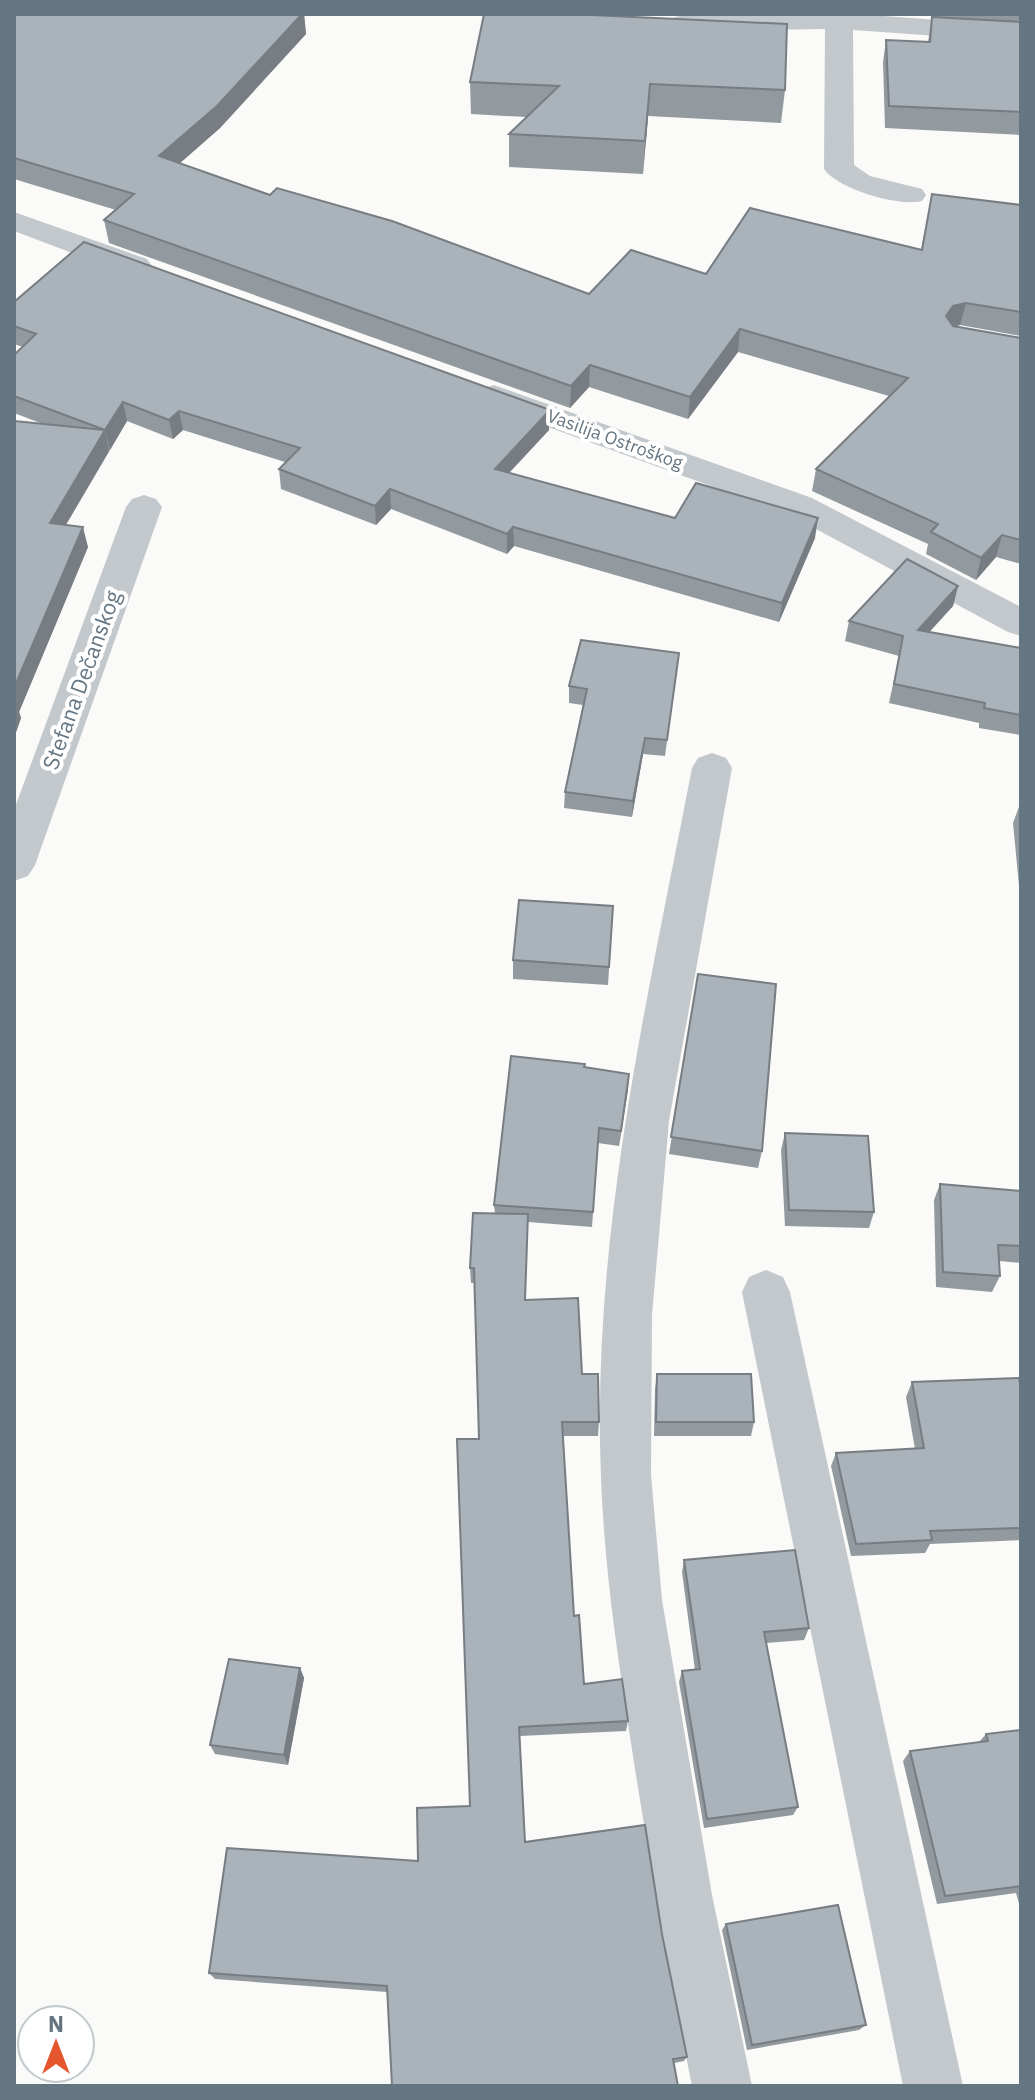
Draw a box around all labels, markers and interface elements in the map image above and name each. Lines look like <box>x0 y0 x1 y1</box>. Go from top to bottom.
street label: Vasilija Ostroškog <box>544 404 687 474</box>
street label: Stefana Dečanskog <box>35 586 127 774</box>
north arrow <box>16 2004 96 2084</box>
text: N <box>48 2009 64 2038</box>

